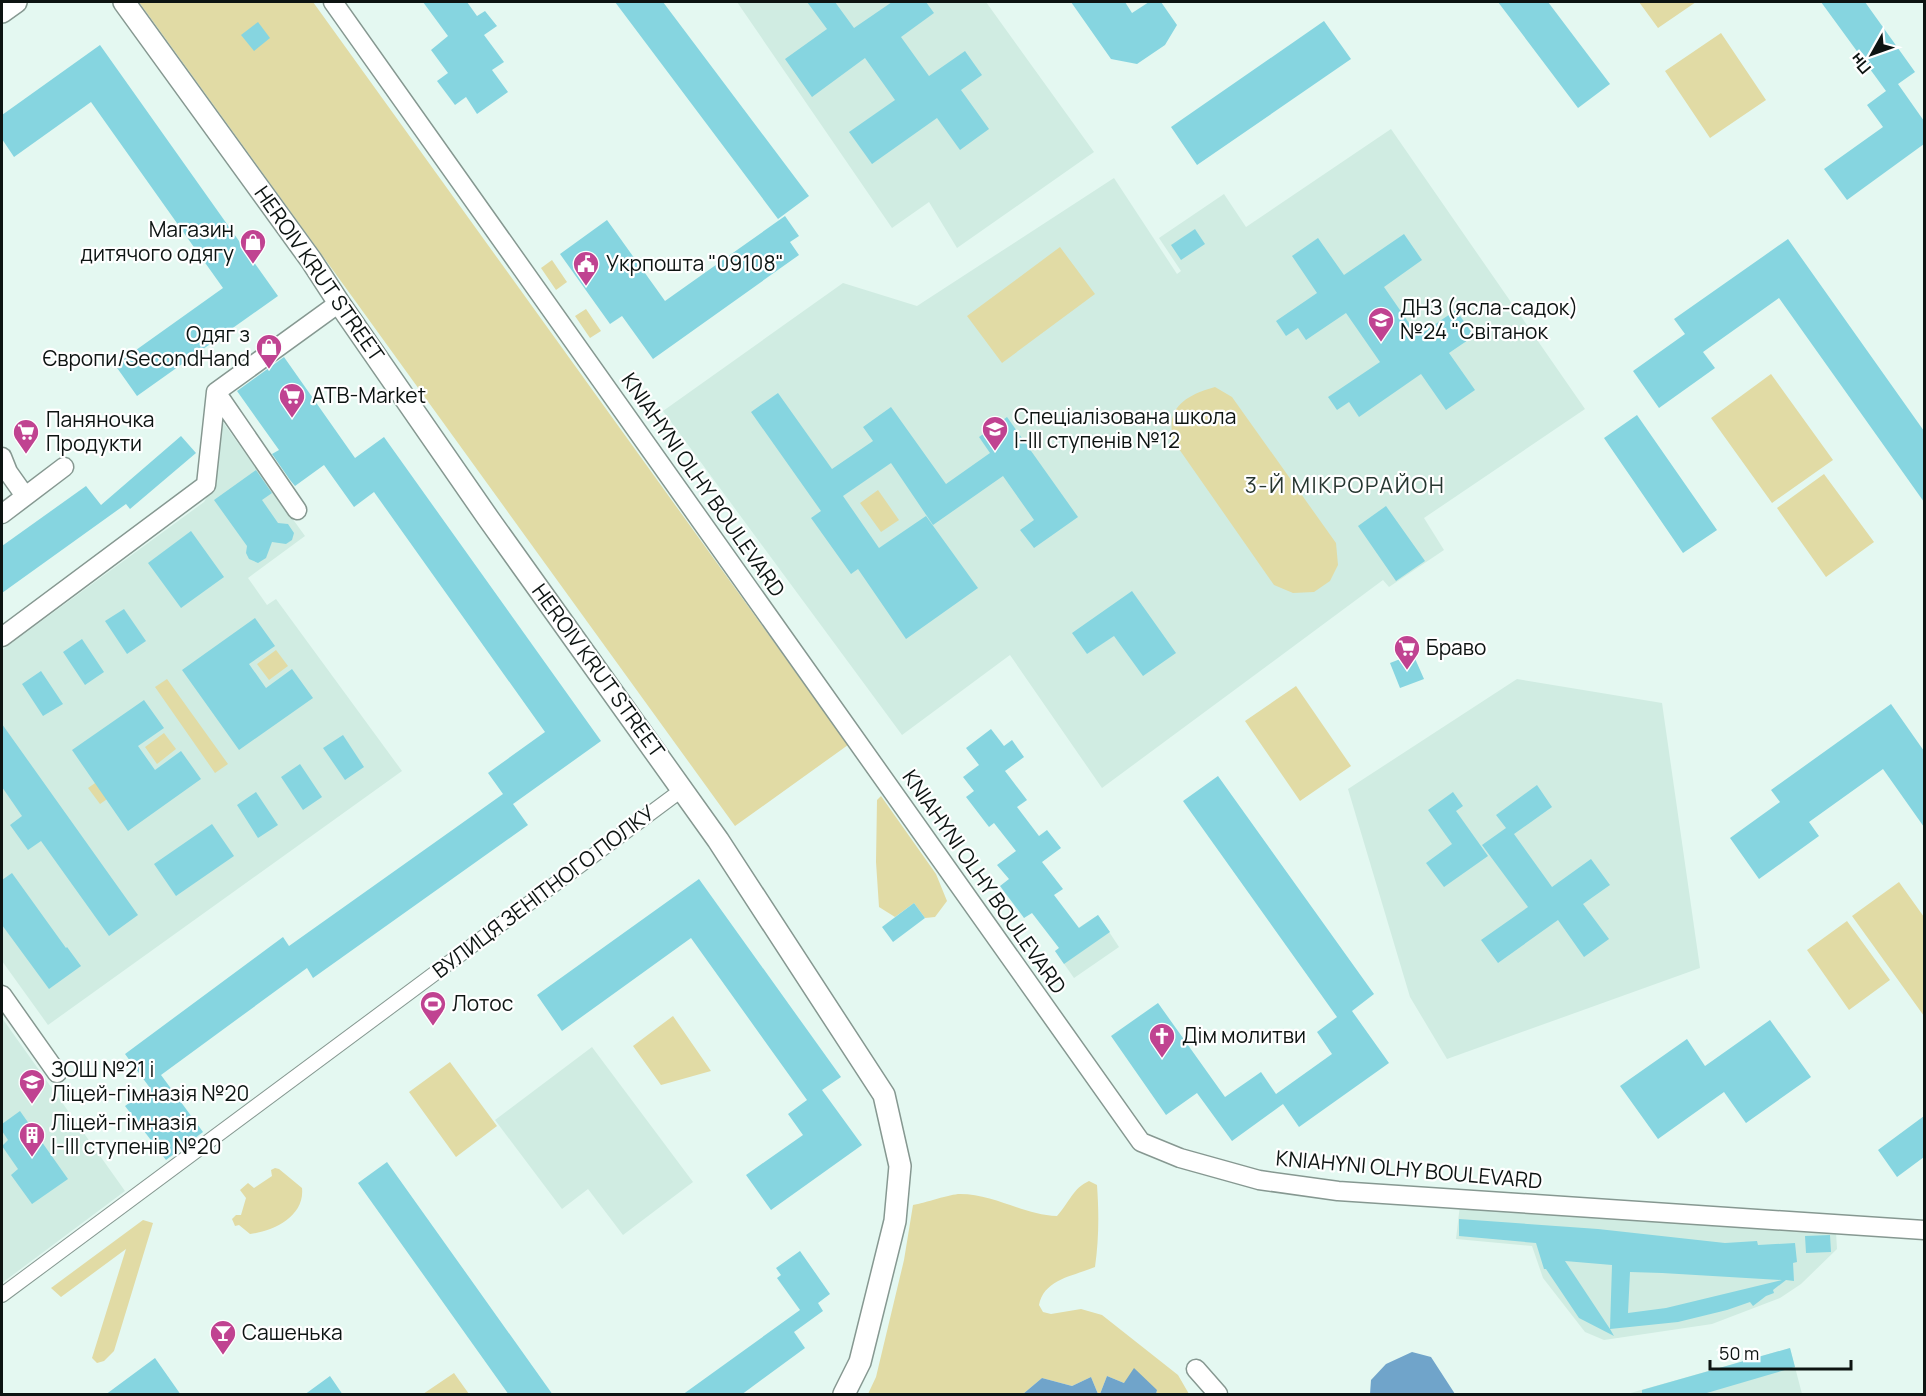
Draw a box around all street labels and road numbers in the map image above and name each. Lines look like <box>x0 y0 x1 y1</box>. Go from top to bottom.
street label: HEROIV KRUT STREET <box>249 180 391 367</box>
street label: KNIAHYNI OLHY BOULEVARD <box>616 367 792 602</box>
street label: HEROIV KRUT STREET <box>526 578 672 763</box>
street label: KNIAHYNI OLHY BOULEVARD <box>897 764 1073 999</box>
street label: ВУЛИЦЯ ЗЕНІТНОГО ПОЛКУ <box>427 798 660 984</box>
street label: KNIAHYNI OLHY BOULEVARD <box>1275 1143 1543 1195</box>

